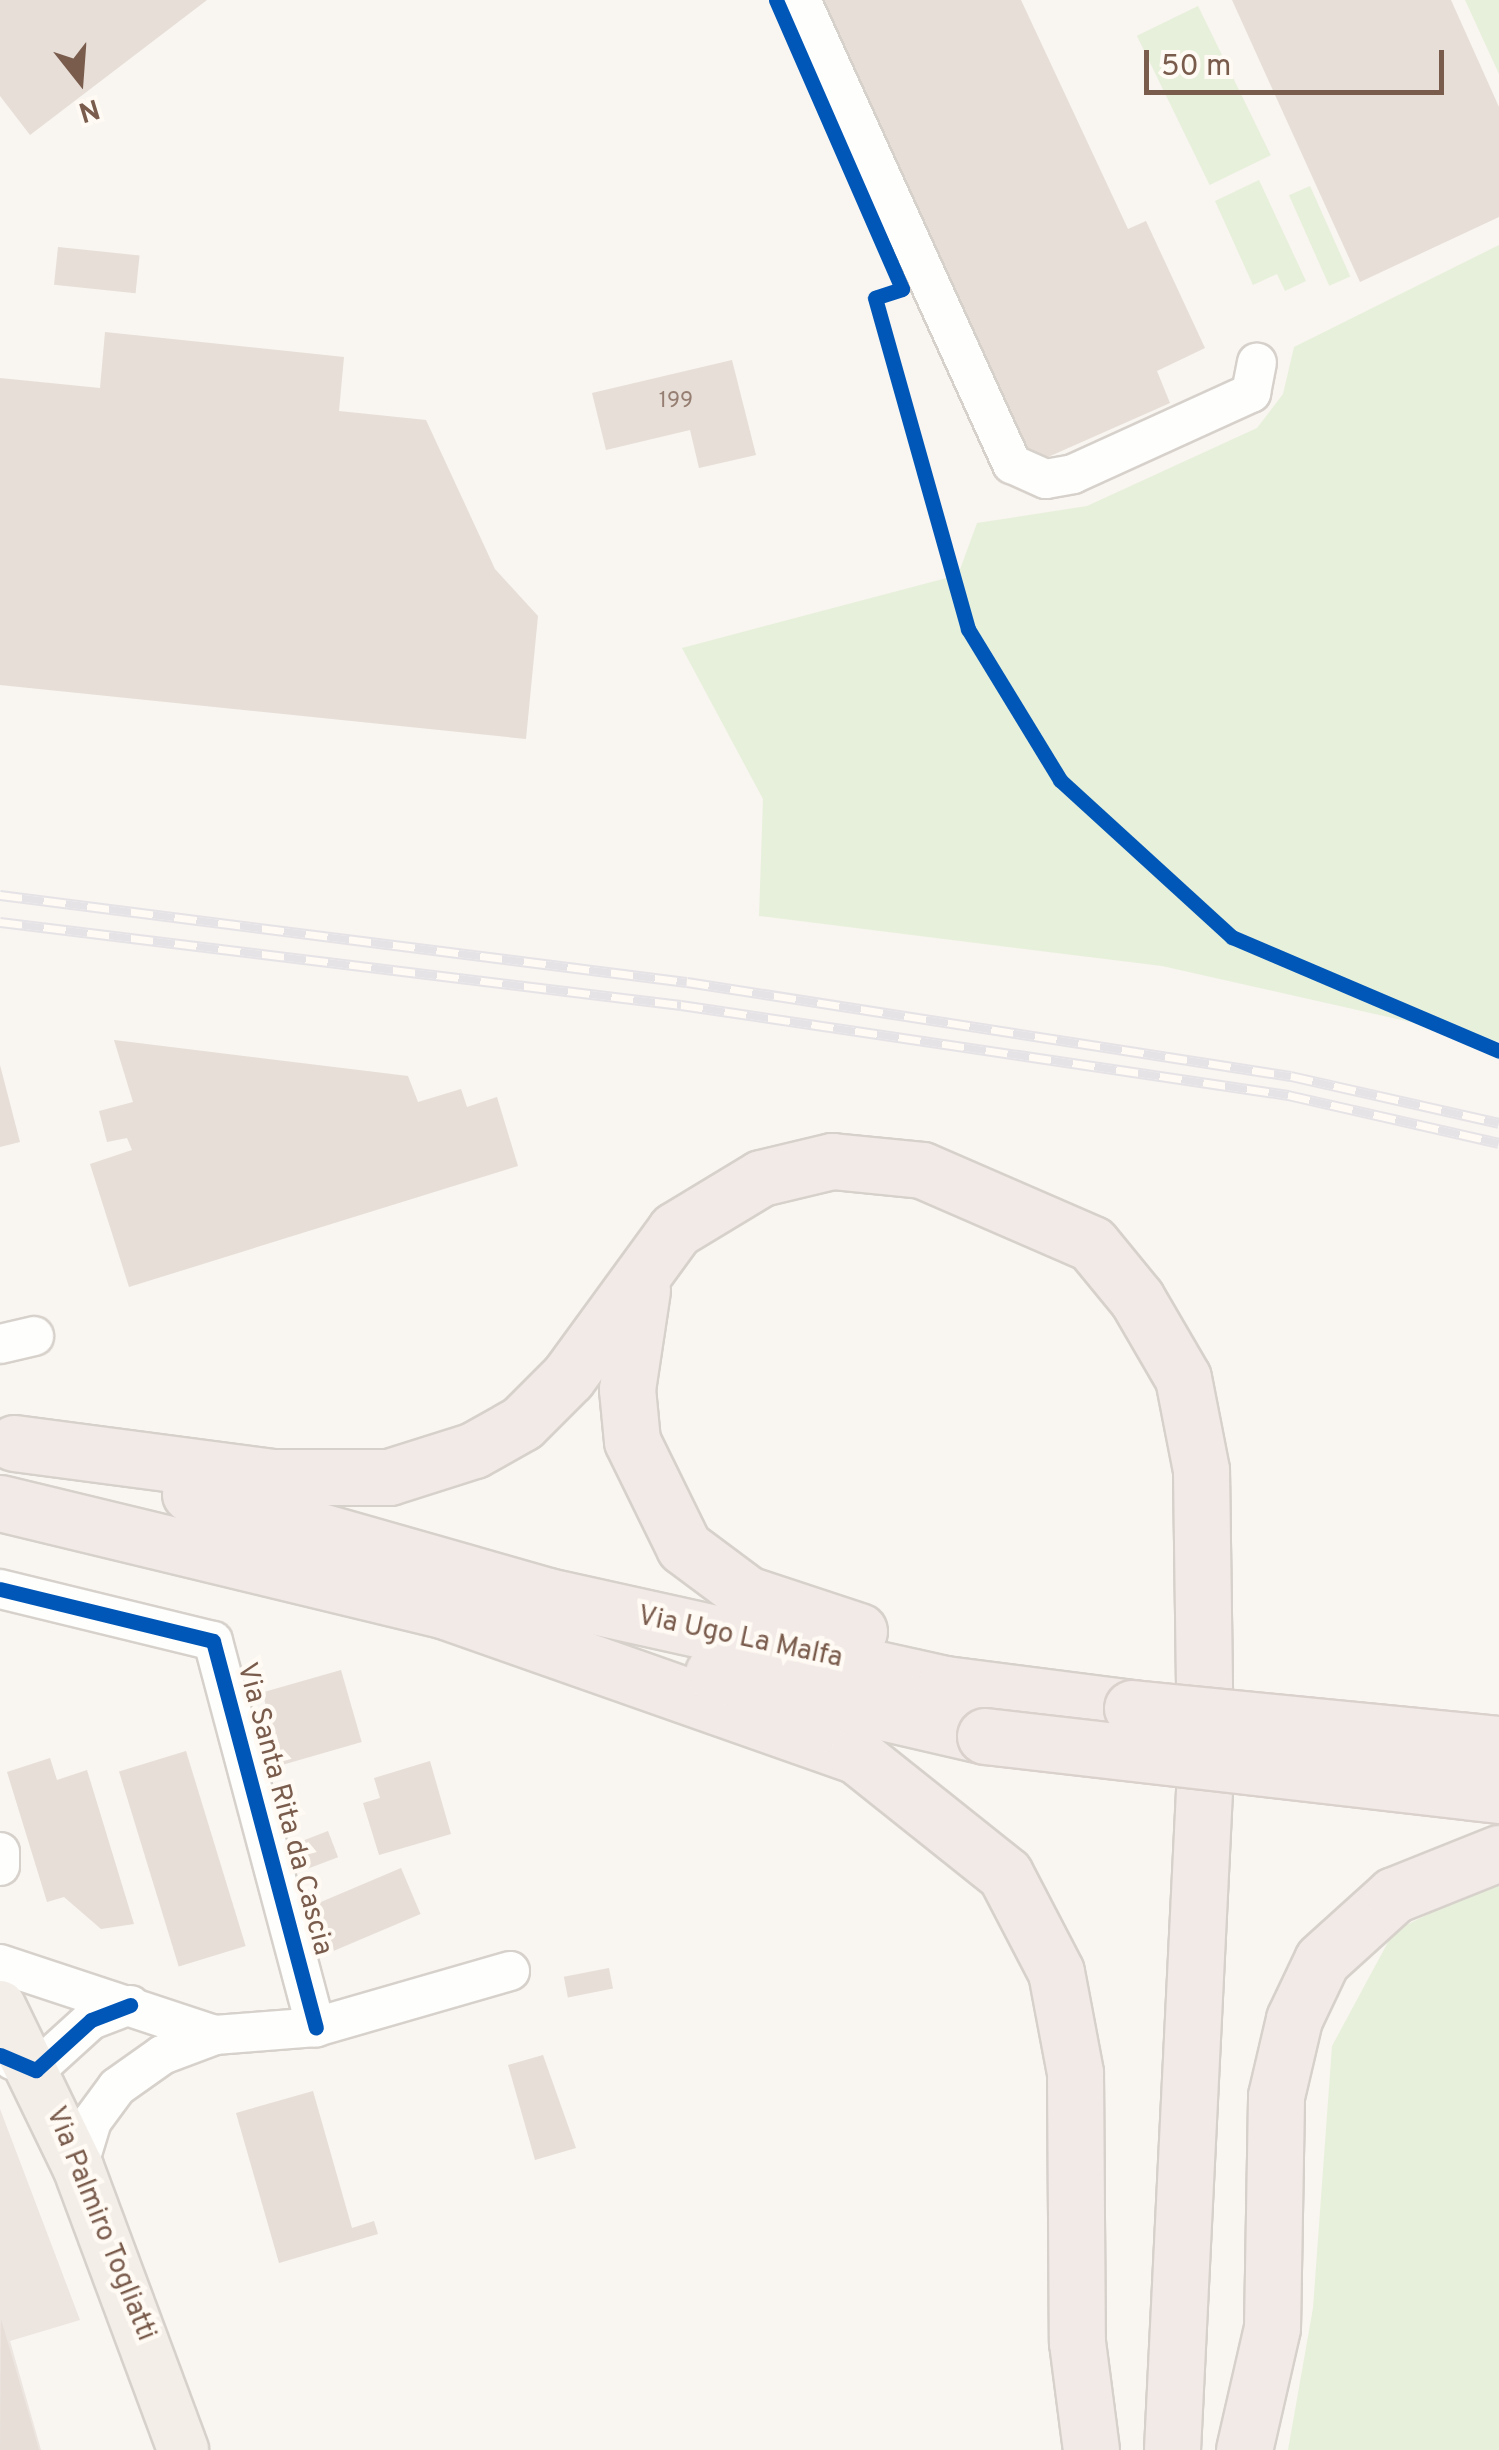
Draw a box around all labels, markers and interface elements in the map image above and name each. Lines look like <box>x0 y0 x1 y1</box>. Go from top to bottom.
north arrow <box>30 30 130 130</box>
scale bar <box>1149 30 1449 92</box>
text: 50 m <box>1161 49 1231 86</box>
text: N <box>74 89 104 129</box>
house number: 199 <box>659 389 693 415</box>
street label: Via Ugo La Malfa <box>635 1600 845 1676</box>
street label: Via Santa Rita da Cascia <box>229 1659 339 1959</box>
street label: Via Palmiro Togliatti <box>37 2101 163 2347</box>

